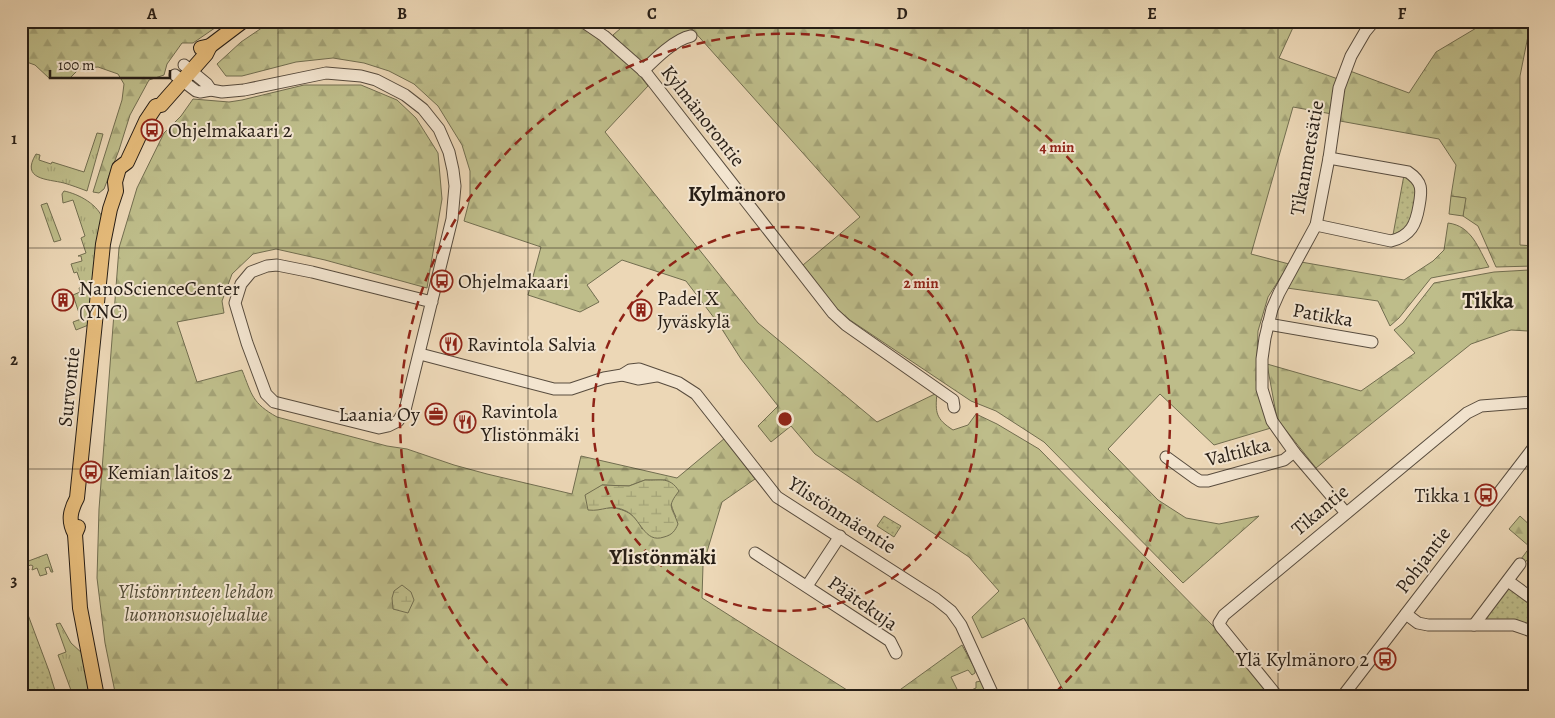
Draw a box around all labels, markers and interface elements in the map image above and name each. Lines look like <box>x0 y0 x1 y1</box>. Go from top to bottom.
text: A <box>146 3 158 25</box>
text: B <box>397 3 407 25</box>
text: C <box>647 3 657 25</box>
text: D <box>896 3 908 25</box>
text: E <box>1147 3 1157 25</box>
text: F <box>1398 3 1407 25</box>
scale bar <box>50 48 170 80</box>
text: 100 m <box>58 55 95 75</box>
street label: Kylmänorontie <box>655 60 751 172</box>
street label: Tikanmetsätie <box>1284 98 1330 218</box>
place label: Ohjelmakaari 2 <box>168 117 293 144</box>
bus stop icon: Ohjelmakaari 2 <box>140 118 164 142</box>
text: 1 <box>11 128 17 150</box>
text: 4 min <box>1039 137 1075 157</box>
district label: Kylmänoro <box>688 180 786 208</box>
place label: Ohjelmakaari <box>458 268 569 295</box>
bus stop icon: Ohjelmakaari <box>430 269 454 293</box>
text: 2 min <box>903 273 939 293</box>
place label: NanoScienceCenter (YNC) <box>79 275 240 325</box>
place label: Padel X Jyväskylä <box>657 285 731 335</box>
district label: Tikka <box>1462 286 1514 316</box>
building icon: NanoScienceCenter (YNC) <box>51 288 75 312</box>
street label: Patikka <box>1291 296 1356 334</box>
building icon: Padel X Jyväskylä <box>629 298 653 322</box>
place label: Ravintola Salvia <box>467 331 597 358</box>
restaurant icon: Ravintola Salvia <box>439 332 463 356</box>
street label: Survontie <box>51 346 87 428</box>
text: 2 <box>10 349 18 371</box>
place label: Ravintola Ylistönmäki <box>480 398 580 448</box>
place label: Laania Oy <box>338 401 421 428</box>
office icon: Laania Oy <box>424 402 448 426</box>
restaurant icon: Ravintola Ylistönmäki <box>453 410 477 434</box>
centre of rings <box>776 410 794 428</box>
street label: Valtikka <box>1202 431 1274 473</box>
place label: Kemian laitos 2 <box>107 459 233 486</box>
bus stop icon: Kemian laitos 2 <box>79 460 103 484</box>
street label: Ylistönmäentie <box>782 469 901 560</box>
street label: Tikantie <box>1286 478 1354 542</box>
place label: Tikka 1 <box>1414 482 1470 509</box>
bus stop icon: Tikka 1 <box>1474 483 1498 507</box>
street label: Pohjantie <box>1389 521 1457 599</box>
district label: Ylistönmäki <box>609 543 716 571</box>
street label: Päätekuja <box>823 569 904 637</box>
text: 3 <box>11 570 18 592</box>
park label: Ylistönrinteen lehdon luonnonsuojelualue <box>118 578 274 628</box>
place label: Ylä Kylmänoro 2 <box>1235 646 1369 673</box>
bus stop icon: Ylä Kylmänoro 2 <box>1373 647 1397 671</box>

